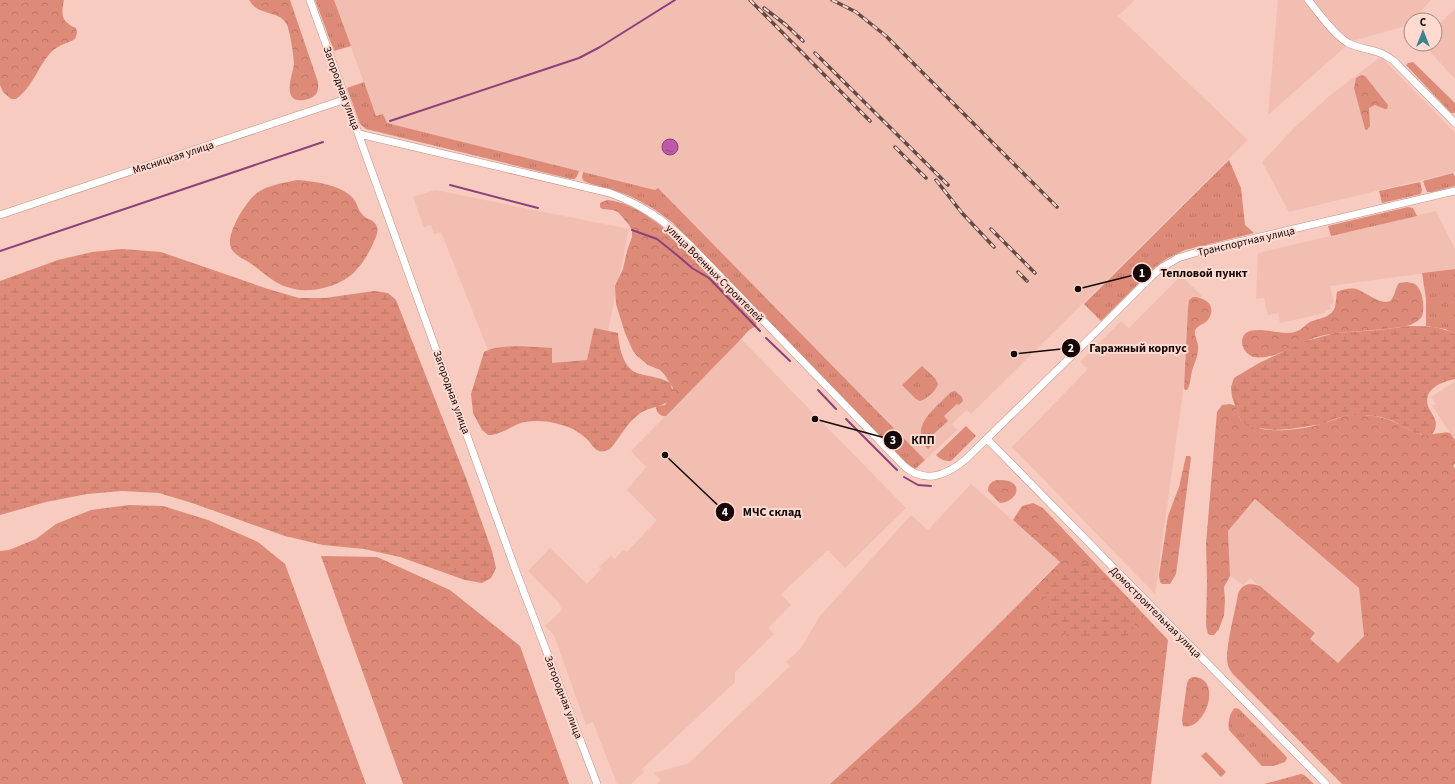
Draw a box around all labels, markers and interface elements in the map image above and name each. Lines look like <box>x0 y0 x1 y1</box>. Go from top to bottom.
north arrow <box>1403 12 1443 52</box>
text: С <box>1420 15 1427 30</box>
street label: Загородная улица <box>319 44 364 132</box>
street label: Мясницкая улица <box>131 137 216 178</box>
street label: улица Военных Строителей <box>662 221 767 326</box>
street label: Транспортная улица <box>1196 223 1296 260</box>
callout: Тепловой пункт <box>1132 261 1256 285</box>
text: 1 <box>1139 265 1145 282</box>
text: Тепловой пункт <box>1160 265 1248 282</box>
callout: Гаражный корпус <box>1061 336 1195 360</box>
text: 2 <box>1068 340 1074 357</box>
text: Гаражный корпус <box>1089 340 1187 357</box>
street label: Загородная улица <box>429 348 474 436</box>
callout: КПП <box>883 428 942 452</box>
text: 3 <box>890 432 896 449</box>
text: КПП <box>911 432 935 449</box>
callout: МЧС склад <box>715 500 809 524</box>
text: 4 <box>722 504 729 521</box>
text: МЧС склад <box>743 504 801 521</box>
street label: Домостроительная улица <box>1106 563 1205 662</box>
street label: Загородная улица <box>541 653 586 741</box>

